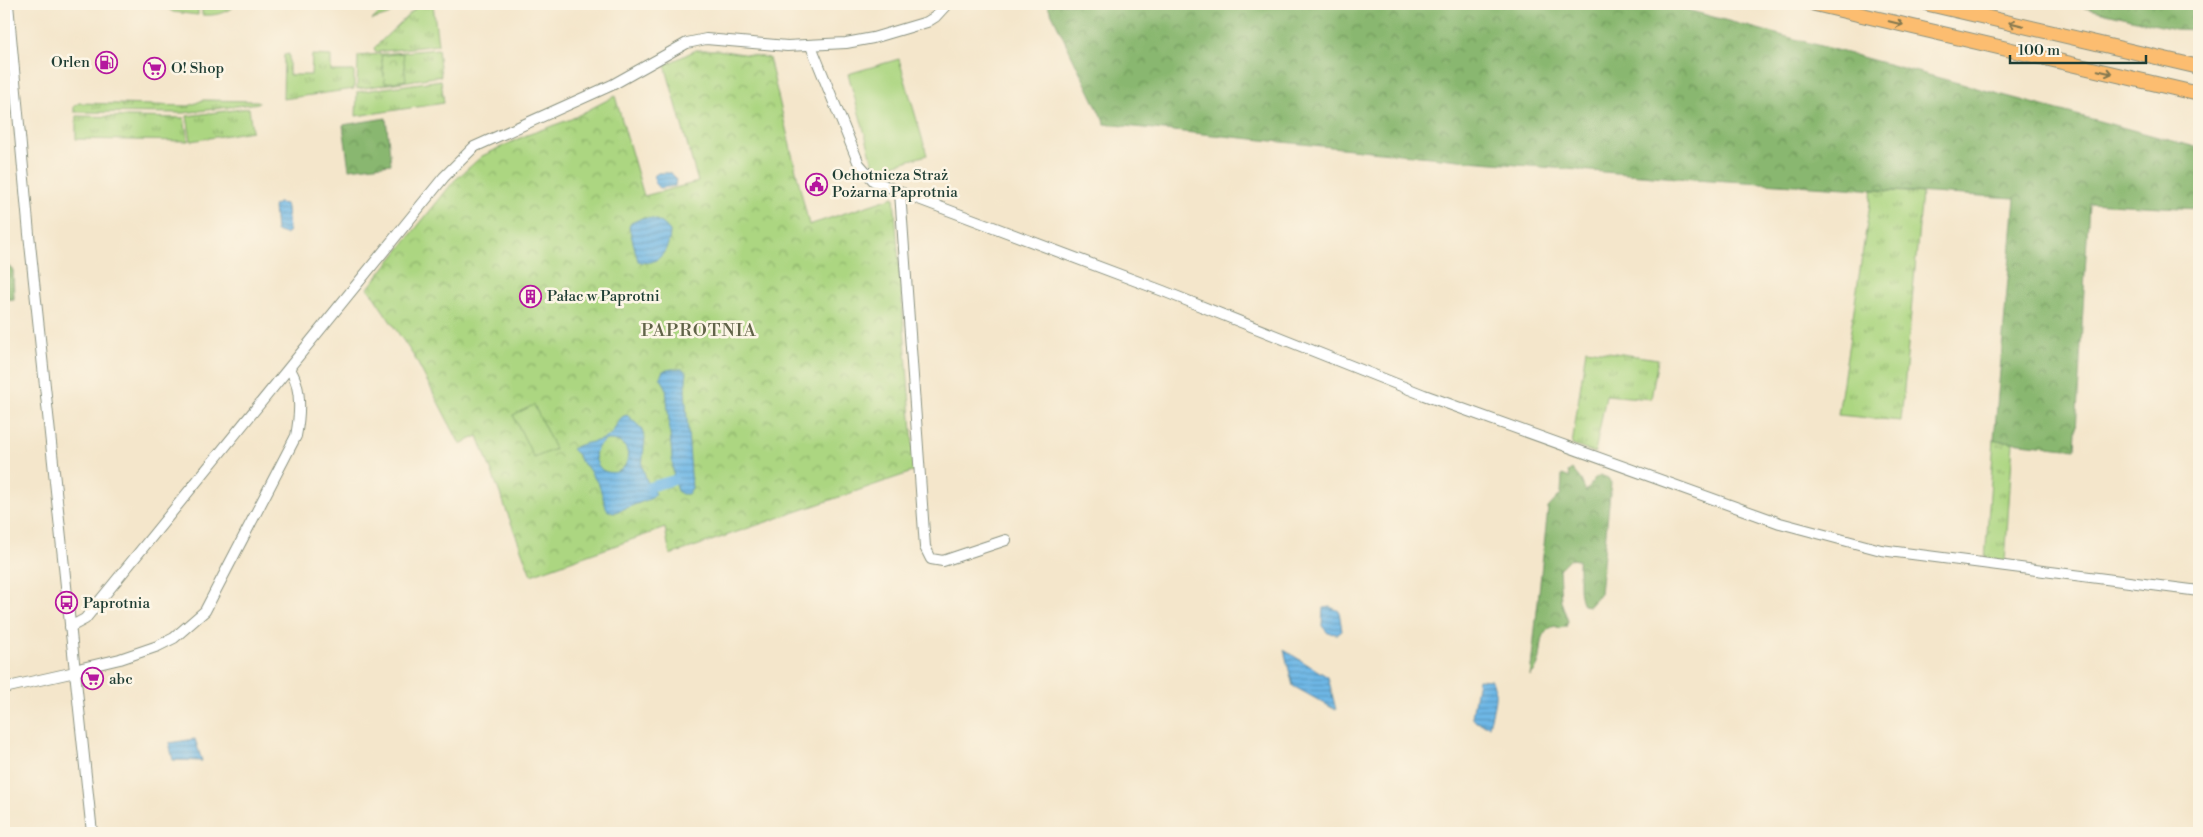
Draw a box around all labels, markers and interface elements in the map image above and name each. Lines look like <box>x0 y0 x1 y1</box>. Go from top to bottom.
one-way arrow <box>1888 19 1904 28</box>
one-way arrow <box>2008 19 2024 28</box>
scale bar <box>2010 32 2147 64</box>
text: 100 m <box>2018 41 2060 60</box>
fuel station icon: Orlen <box>94 50 118 74</box>
place label: Orlen <box>51 53 90 72</box>
supermarket icon: O! Shop <box>143 56 167 80</box>
place label: O! Shop <box>171 59 224 78</box>
one-way arrow <box>2097 68 2113 77</box>
place label: Ochotnicza Straż Pożarna Paprotnia <box>832 166 958 202</box>
public building icon: Ochotnicza Straż Pożarna Paprotnia <box>804 172 828 196</box>
building icon: Pałac w Paprotni <box>519 284 543 308</box>
place label: Pałac w Paprotni <box>547 287 660 306</box>
district label: PAPROTNIA <box>641 319 757 342</box>
bus stop icon: Paprotnia <box>55 591 79 615</box>
place label: Paprotnia <box>83 594 151 613</box>
supermarket icon: abc <box>81 667 105 691</box>
place label: abc <box>109 670 133 689</box>

